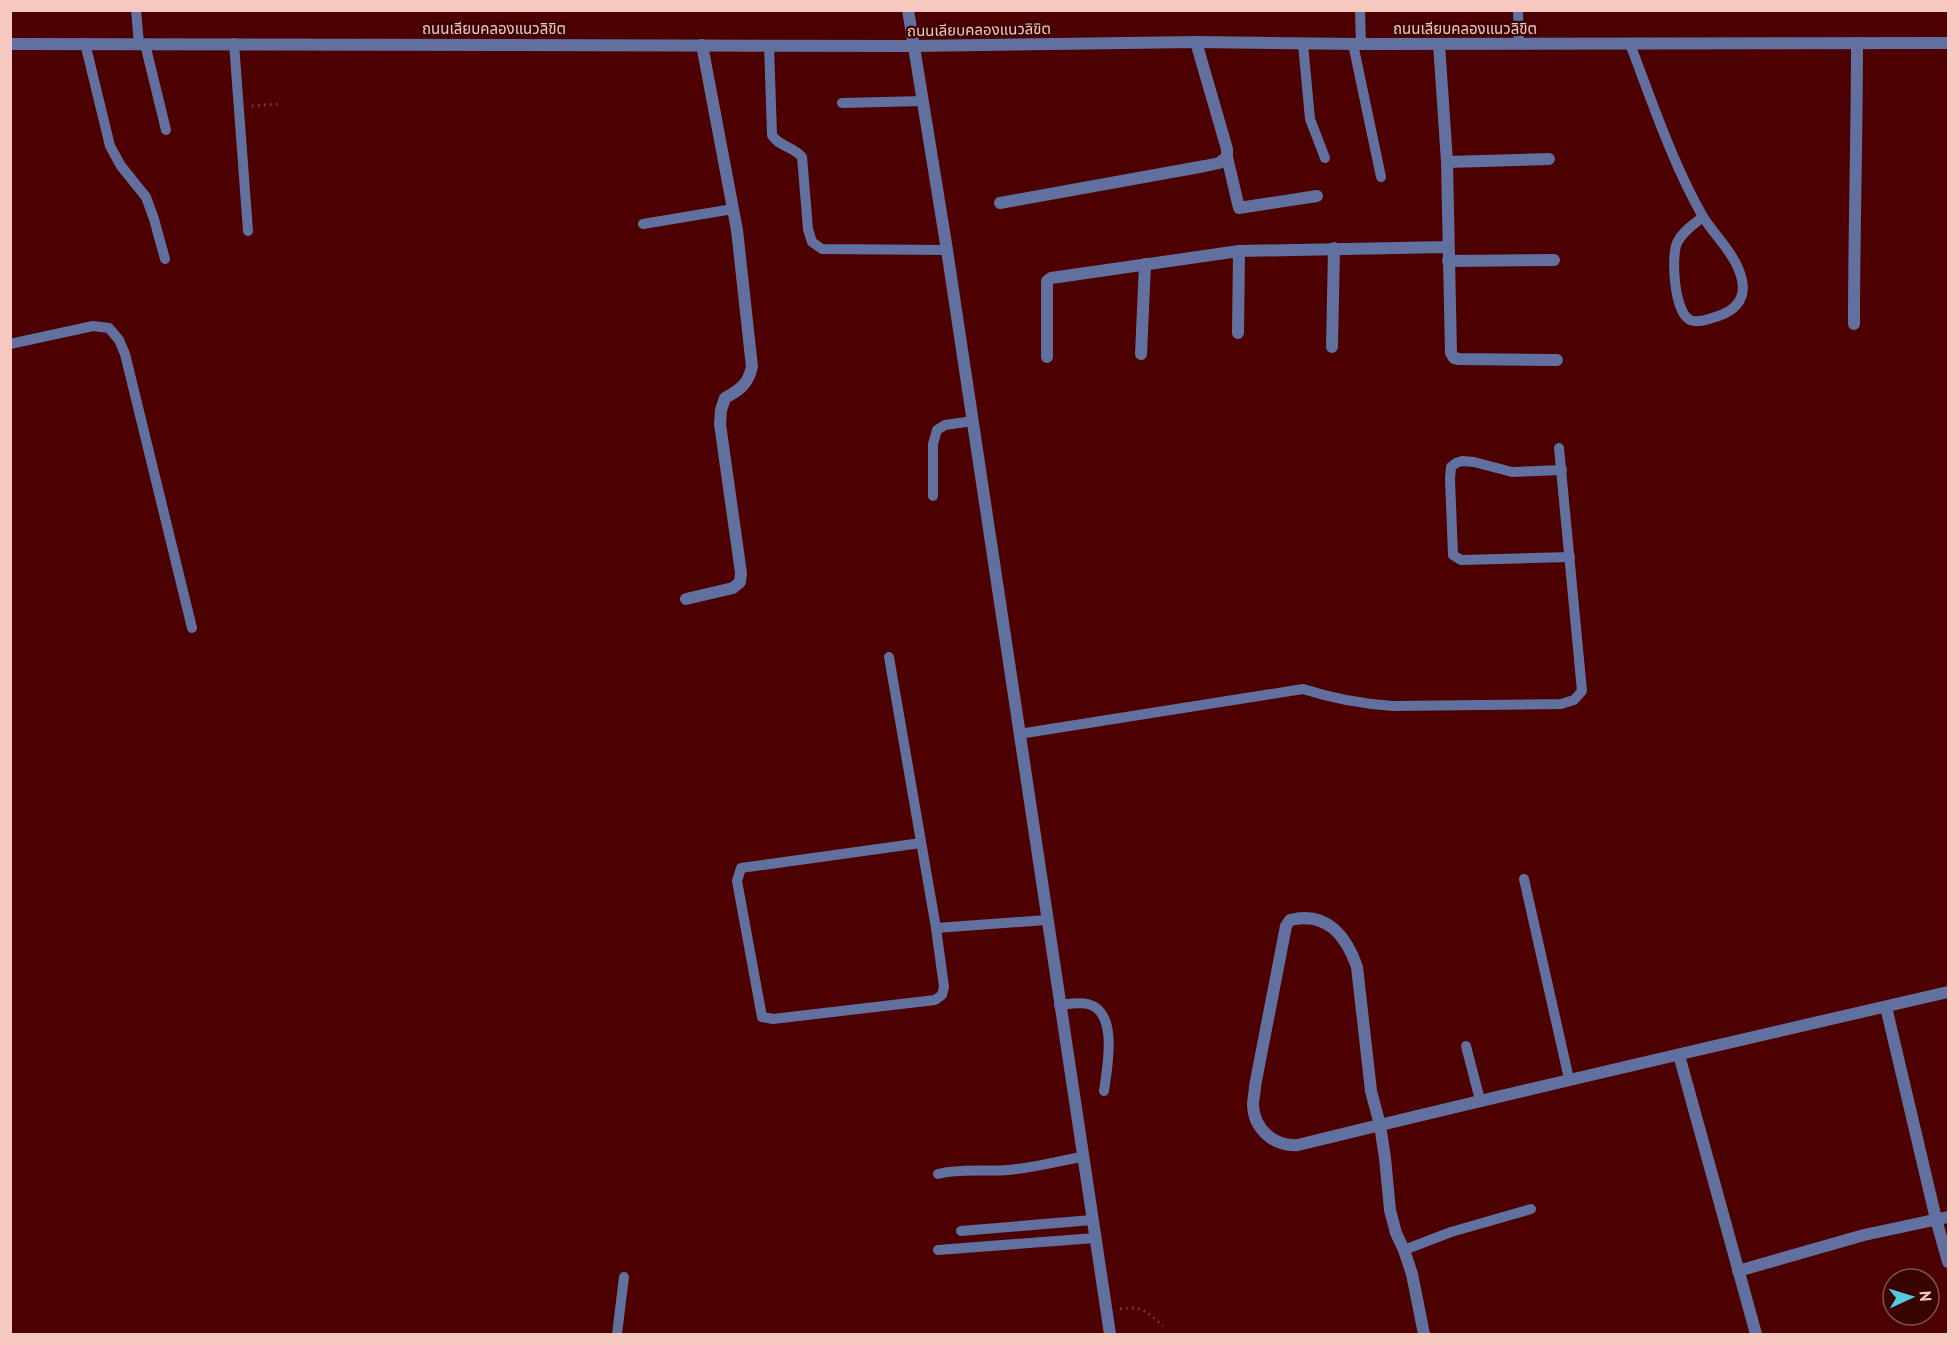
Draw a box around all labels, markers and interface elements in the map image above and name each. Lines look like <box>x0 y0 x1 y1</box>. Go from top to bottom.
street label: ถนนเลียบคลองแนวลิขิต <box>422 19 566 38</box>
street label: ถนนเลียบคลองแนวลิขิต <box>907 19 1051 40</box>
street label: ถนนเลียบคลองแนวลิขิต <box>1393 19 1537 38</box>
north arrow <box>1881 1267 1941 1327</box>
text: N <box>1916 1290 1936 1302</box>

